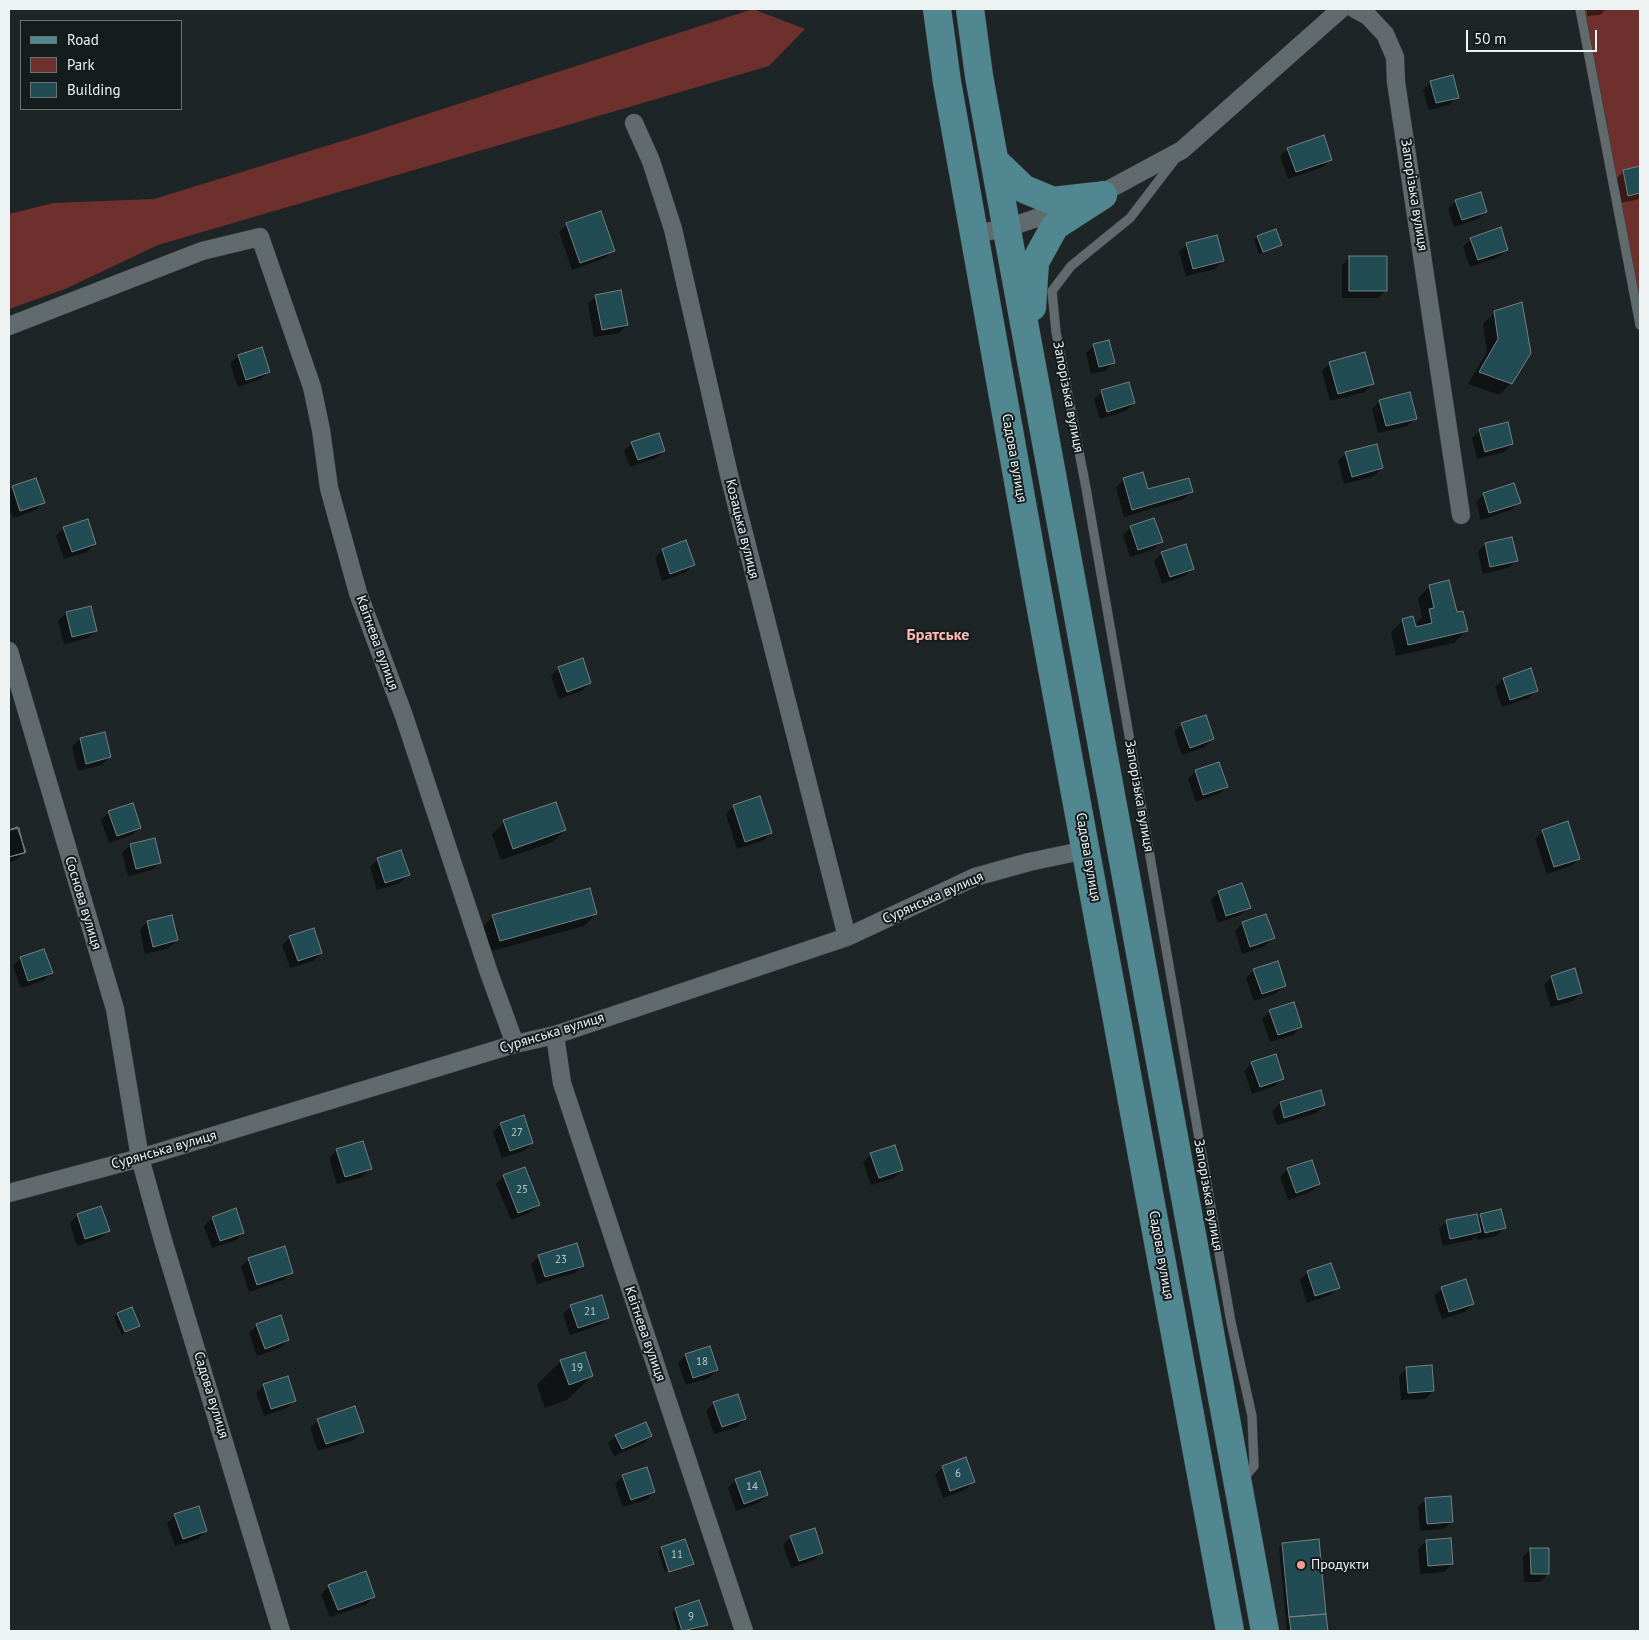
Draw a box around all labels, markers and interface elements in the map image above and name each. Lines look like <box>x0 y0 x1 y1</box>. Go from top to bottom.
legend <box>20 20 182 110</box>
scale bar <box>1469 20 1600 52</box>
text: 50 m <box>1474 29 1507 48</box>
text: Road <box>67 30 99 49</box>
text: Park <box>67 55 95 74</box>
text: Building <box>67 80 121 99</box>
street label: Запорізька вулиця <box>1397 138 1431 252</box>
street label: Запорізька вулиця <box>1049 340 1087 454</box>
street label: Садова вулиця <box>998 412 1030 504</box>
street label: Козацька вулиця <box>721 477 763 581</box>
street label: Квітнева вулиця <box>352 593 402 693</box>
district label: Братське <box>907 625 969 645</box>
street label: Запорізька вулиця <box>1121 739 1157 853</box>
street label: Садова вулиця <box>1072 811 1104 903</box>
street label: Соснова вулиця <box>61 854 105 952</box>
street label: Сурянська вулиця <box>880 868 986 928</box>
street label: Сурянська вулиця <box>498 1009 606 1057</box>
house number: 27 <box>511 1126 523 1140</box>
street label: Сурянська вулиця <box>109 1127 219 1173</box>
street label: Запорізька вулиця <box>1190 1138 1226 1252</box>
house number: 25 <box>516 1183 528 1197</box>
street label: Садова вулиця <box>1145 1209 1177 1301</box>
house number: 23 <box>555 1253 567 1267</box>
street label: Квітнева вулиця <box>621 1284 669 1384</box>
house number: 21 <box>584 1305 596 1319</box>
street label: Садова вулиця <box>190 1350 232 1440</box>
house number: 18 <box>696 1355 708 1369</box>
house number: 19 <box>571 1361 583 1375</box>
house number: 6 <box>955 1467 961 1481</box>
house number: 14 <box>746 1480 758 1494</box>
house number: 11 <box>671 1548 683 1562</box>
place label: Продукти <box>1311 1557 1369 1573</box>
marker: Продукти <box>1295 1559 1307 1571</box>
house number: 9 <box>688 1610 694 1624</box>

